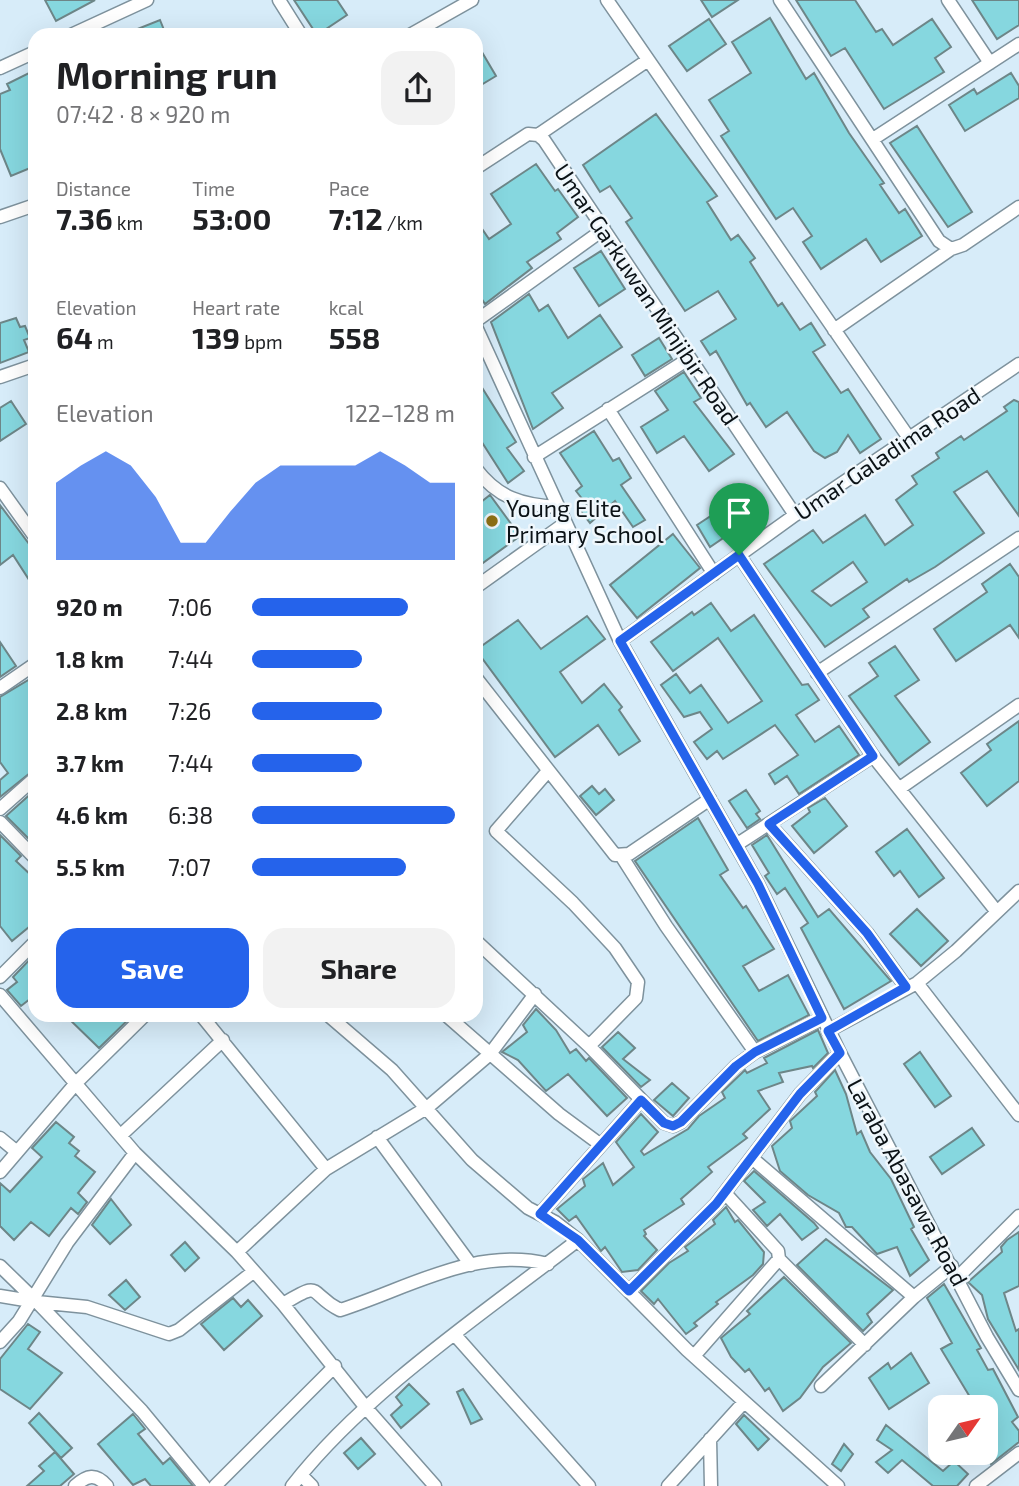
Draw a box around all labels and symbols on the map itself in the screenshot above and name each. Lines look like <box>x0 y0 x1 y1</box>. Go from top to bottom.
street label: Umar Garkuwan Minjibir Road <box>549 158 745 430</box>
street label: Umar Galadima Road <box>789 380 985 526</box>
pin <box>709 483 769 555</box>
place label: Young Elite Primary School <box>506 494 664 548</box>
marker: Young Elite Primary School <box>484 513 500 529</box>
street label: Laraba Abasawa Road <box>842 1074 974 1290</box>
north arrow <box>928 1395 998 1465</box>

